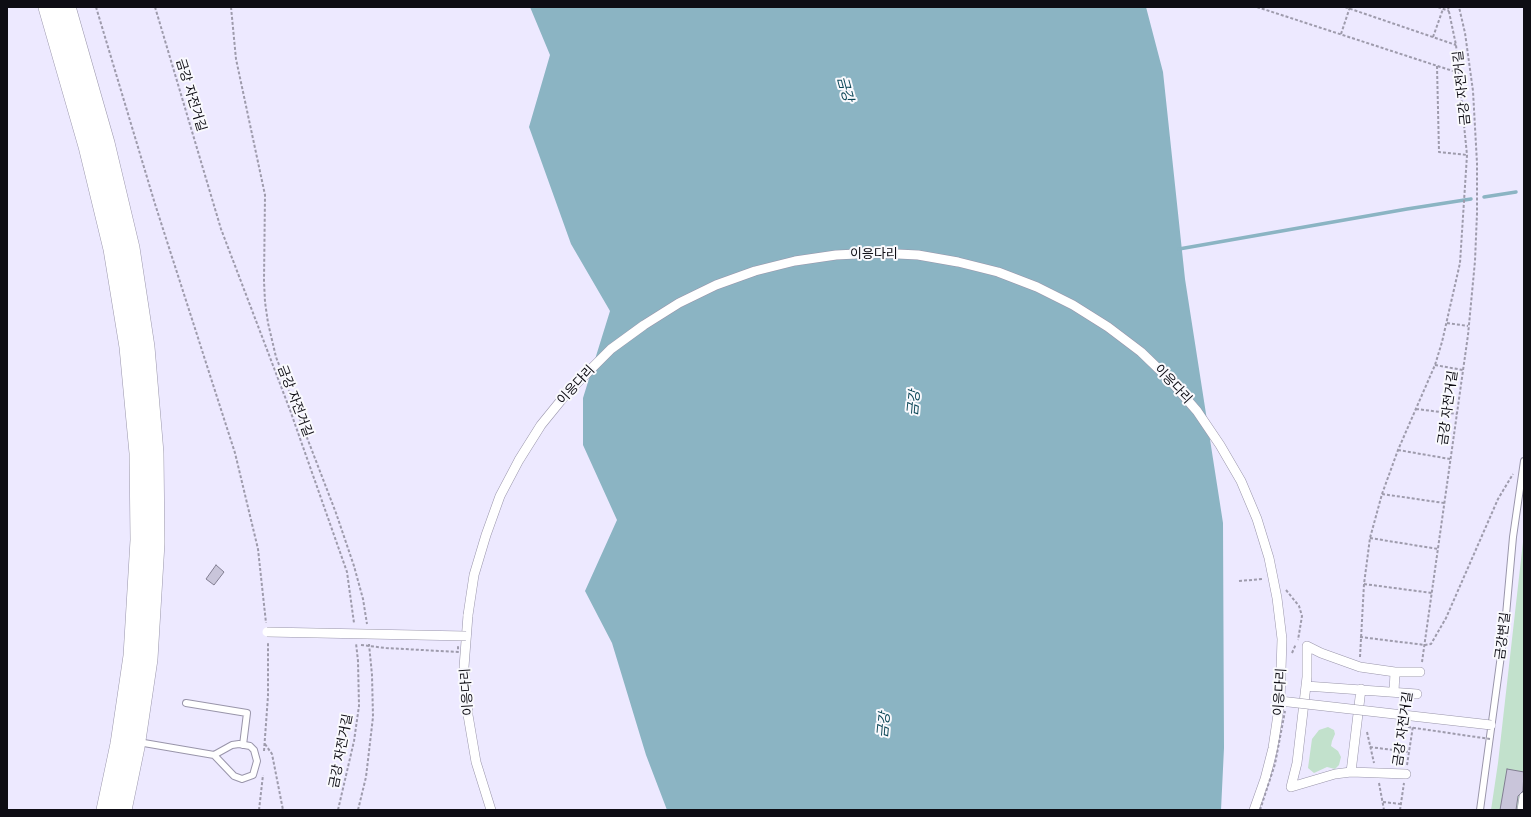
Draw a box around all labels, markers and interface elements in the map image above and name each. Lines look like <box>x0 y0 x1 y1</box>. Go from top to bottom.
street label: 금강 자전거길 <box>1450 50 1474 126</box>
street label: 금강 자전거길 <box>173 57 209 133</box>
water label: 금강 <box>834 74 856 104</box>
street label: 이응다리 <box>850 246 898 262</box>
street label: 이응다리 <box>1151 361 1195 407</box>
street label: 이응다리 <box>554 362 598 408</box>
street label: 금강 자전거길 <box>274 363 316 439</box>
street label: 금강 자전거길 <box>1435 370 1461 446</box>
water label: 금강 <box>905 389 923 417</box>
street label: 금강변길 <box>1492 611 1514 661</box>
street label: 이응다리 <box>458 668 476 716</box>
street label: 이응다리 <box>1271 668 1289 716</box>
street label: 금강 자전거길 <box>1390 691 1416 767</box>
water label: 금강 <box>875 711 893 739</box>
street label: 금강 자전거길 <box>326 713 356 789</box>

